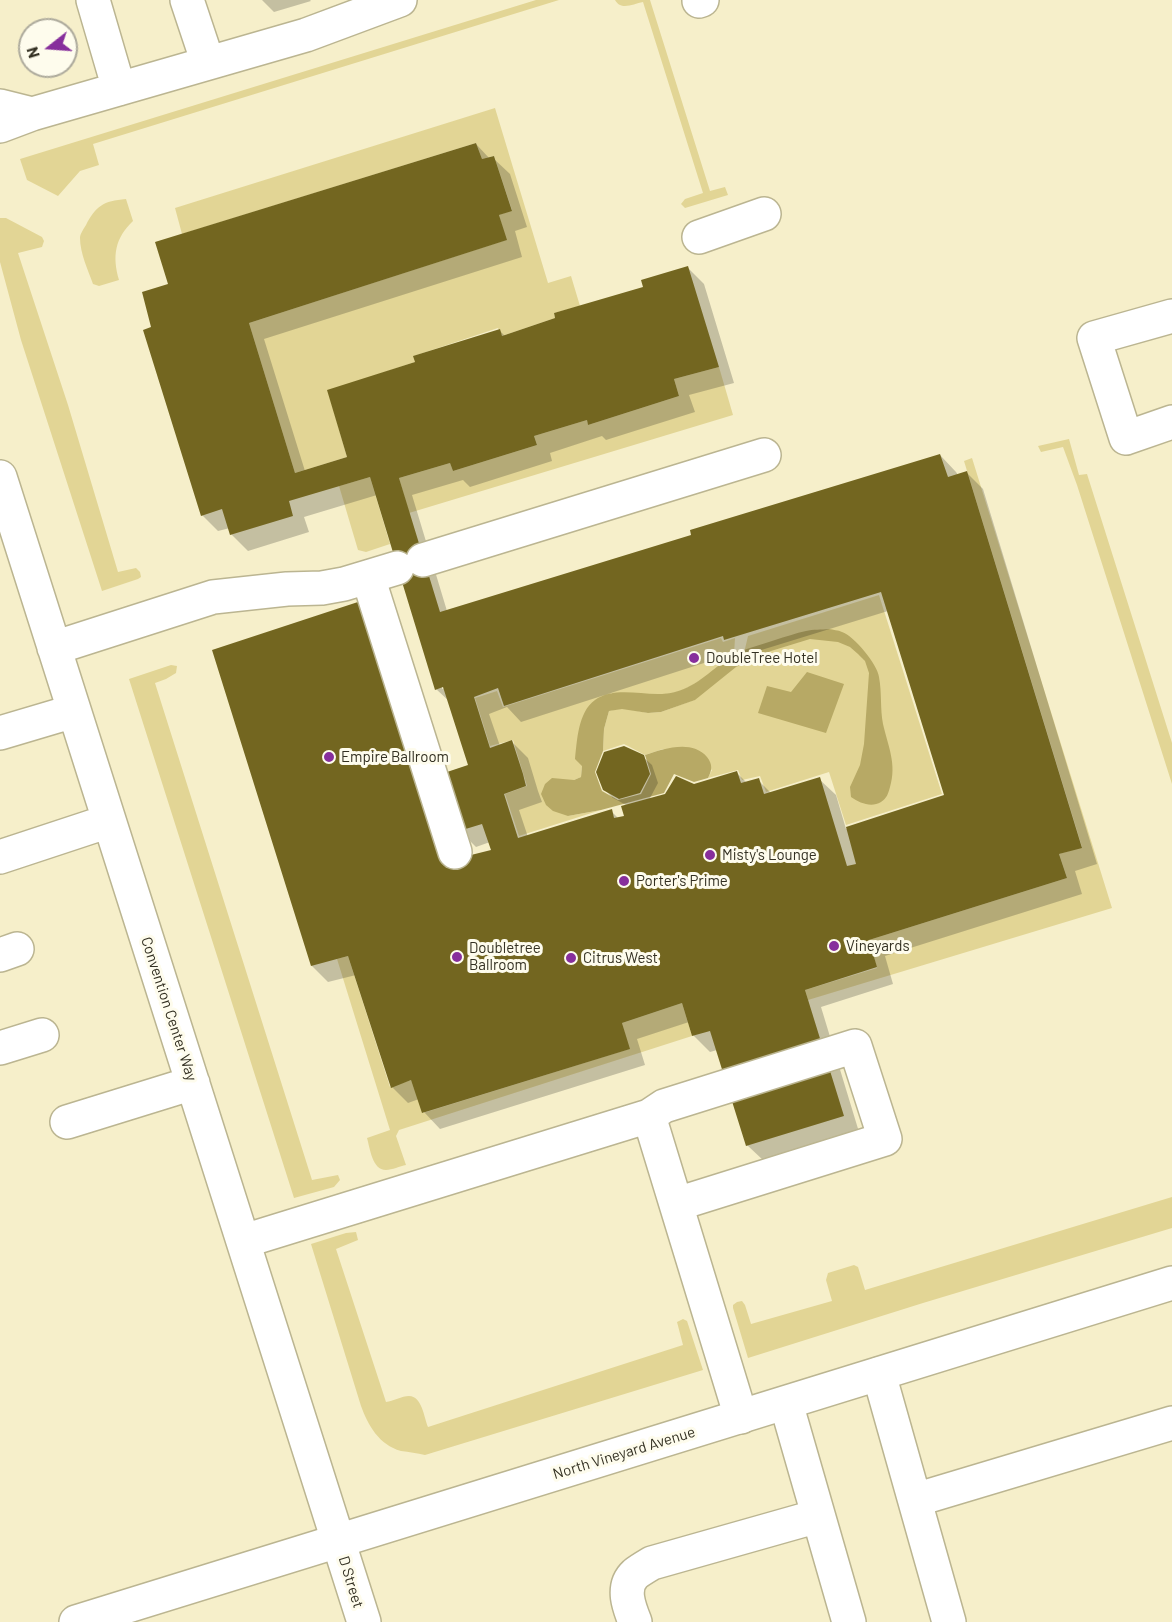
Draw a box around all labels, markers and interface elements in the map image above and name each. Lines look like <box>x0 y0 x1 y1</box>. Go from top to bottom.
north arrow <box>18 18 78 78</box>
text: N <box>22 45 43 61</box>
place label: DoubleTree Hotel <box>706 649 818 667</box>
marker: DoubleTree Hotel <box>687 651 701 665</box>
place label: Empire Ballroom <box>341 748 449 766</box>
marker: Empire Ballroom <box>322 750 336 764</box>
place label: Misty's Lounge <box>722 846 817 864</box>
marker: Misty's Lounge <box>703 848 717 862</box>
place label: Porter's Prime <box>636 872 728 890</box>
marker: Porter's Prime <box>617 874 631 888</box>
street label: Convention Center Way <box>137 935 201 1083</box>
place label: Vineyards <box>846 937 910 955</box>
place label: Doubletree Ballroom <box>469 939 541 974</box>
marker: Vineyards <box>827 939 841 953</box>
place label: Citrus West <box>583 949 658 967</box>
marker: Doubletree Ballroom <box>450 950 464 964</box>
marker: Citrus West <box>564 951 578 965</box>
street label: North Vineyard Avenue <box>551 1423 697 1483</box>
street label: D Street <box>335 1554 367 1610</box>

